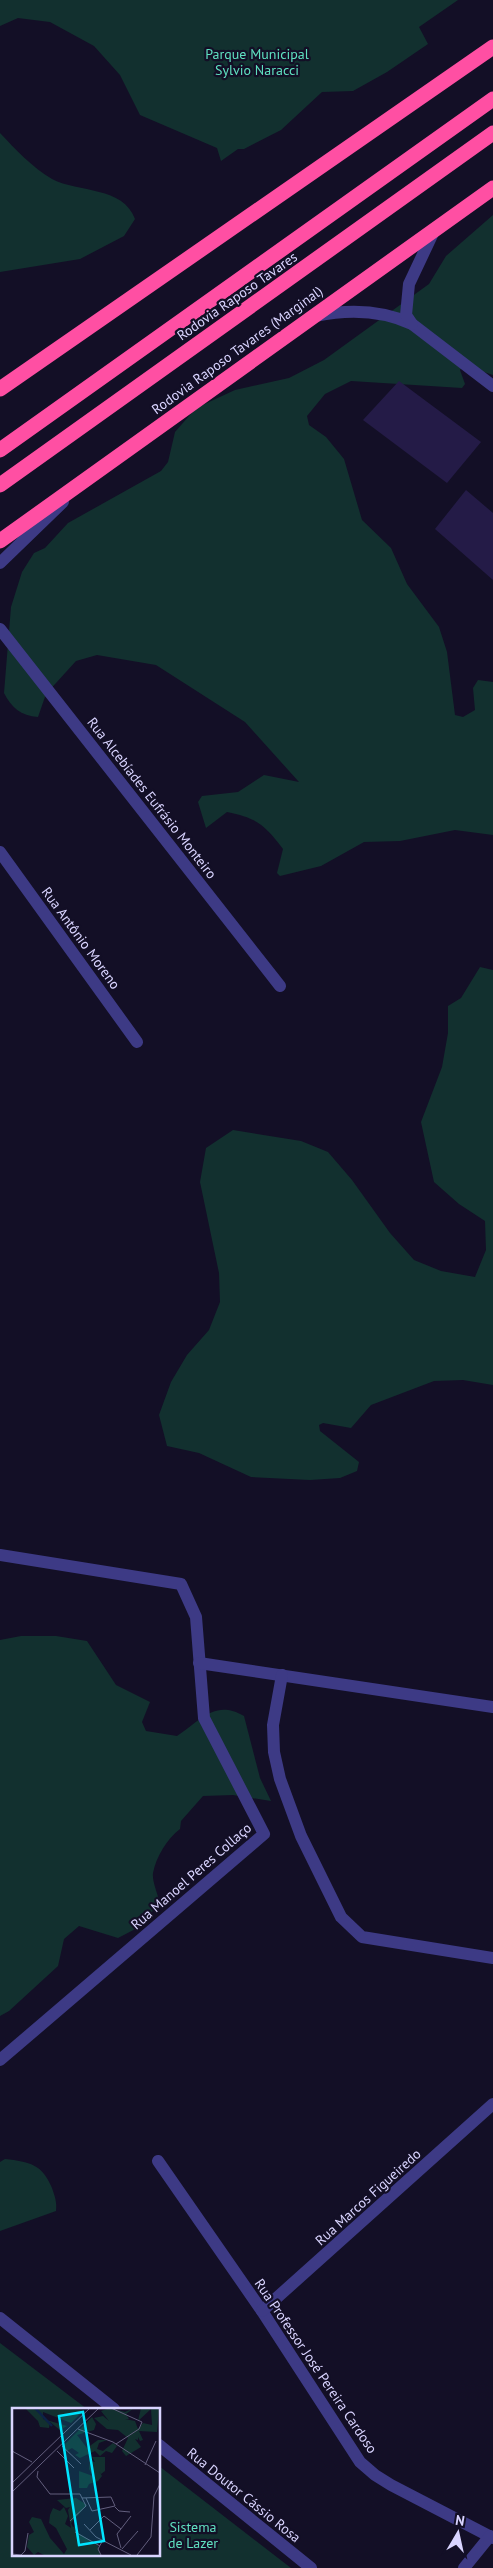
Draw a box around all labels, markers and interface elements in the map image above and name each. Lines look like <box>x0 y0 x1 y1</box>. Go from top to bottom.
park label: Parque Municipal Sylvio Naracci <box>205 45 309 79</box>
street label: Rodovia Raposo Tavares <box>173 248 301 344</box>
street label: Rodovia Raposo Tavares (Marginal) <box>148 282 326 418</box>
street label: Rua Alcebíades Eufrásio Monteiro <box>83 714 221 882</box>
street label: Rua Antônio Moreno <box>38 883 124 993</box>
street label: Rua Manoel Peres Collaço <box>127 1819 255 1933</box>
street label: Rua Marcos Figueiredo <box>311 2145 425 2249</box>
street label: Rua Professor José Pereira Cardoso <box>251 2275 381 2457</box>
inset map <box>12 2408 160 2556</box>
street label: Rua Doutor Cássio Rosa <box>184 2444 304 2546</box>
north arrow <box>433 2508 483 2558</box>
text: N <box>454 2511 466 2530</box>
park label: Sistema de Lazer <box>168 2518 218 2552</box>

